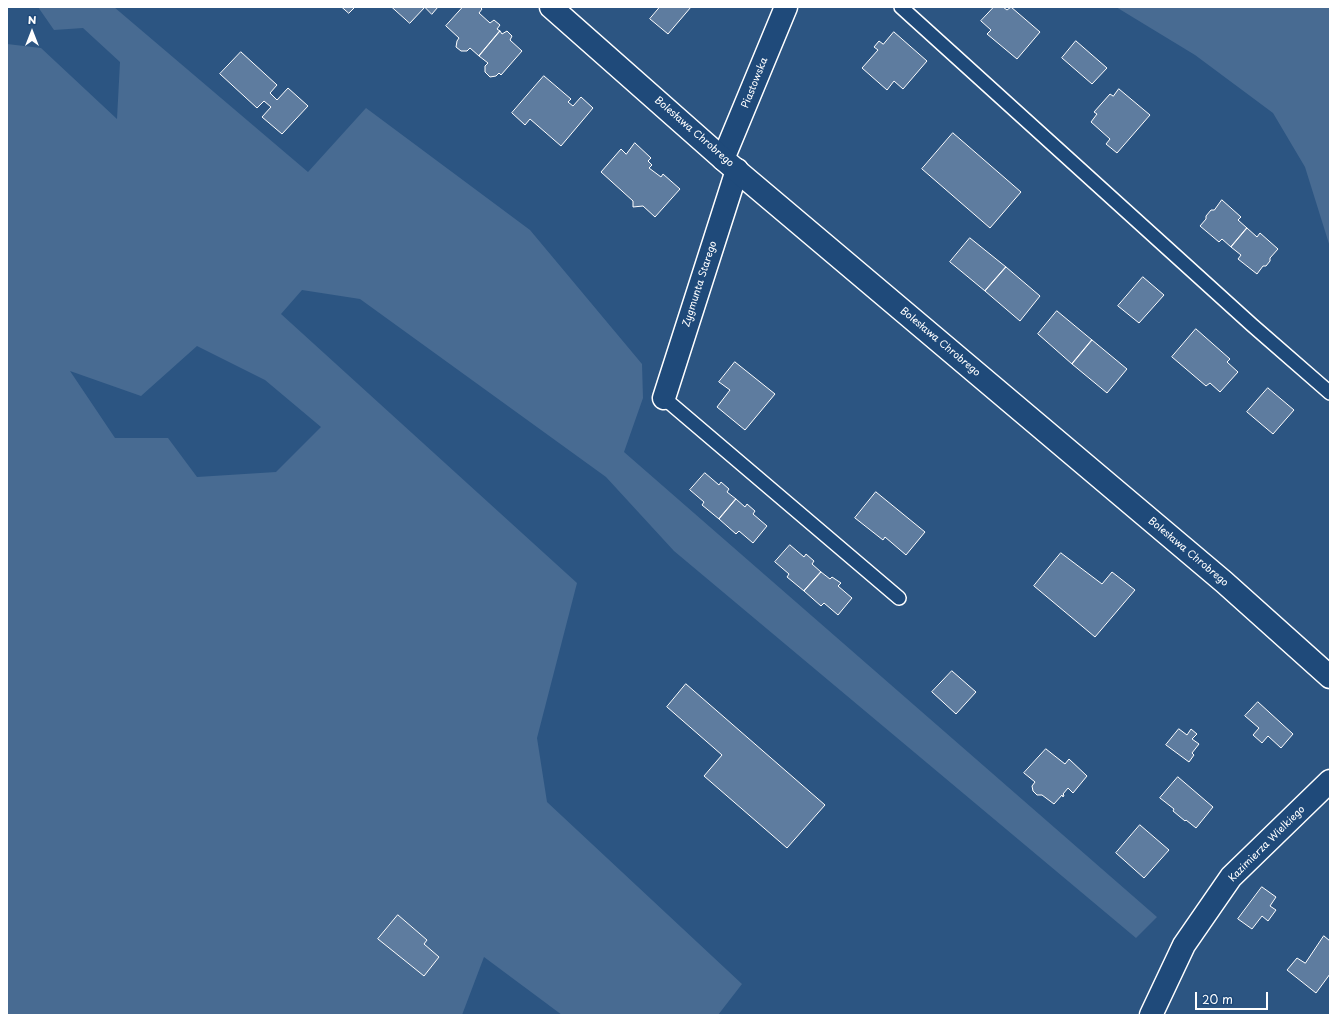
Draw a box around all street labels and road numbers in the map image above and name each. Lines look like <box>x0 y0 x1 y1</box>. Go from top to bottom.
street label: Piastowska <box>739 56 771 110</box>
street label: Bolesława Chrobrego <box>652 94 736 170</box>
street label: Zygmunta Starego <box>680 240 720 328</box>
street label: Bolesława Chrobrego <box>897 305 983 379</box>
street label: Bolesława Chrobrego <box>1145 515 1231 589</box>
street label: Kazimierza Wielkiego <box>1227 804 1307 884</box>

